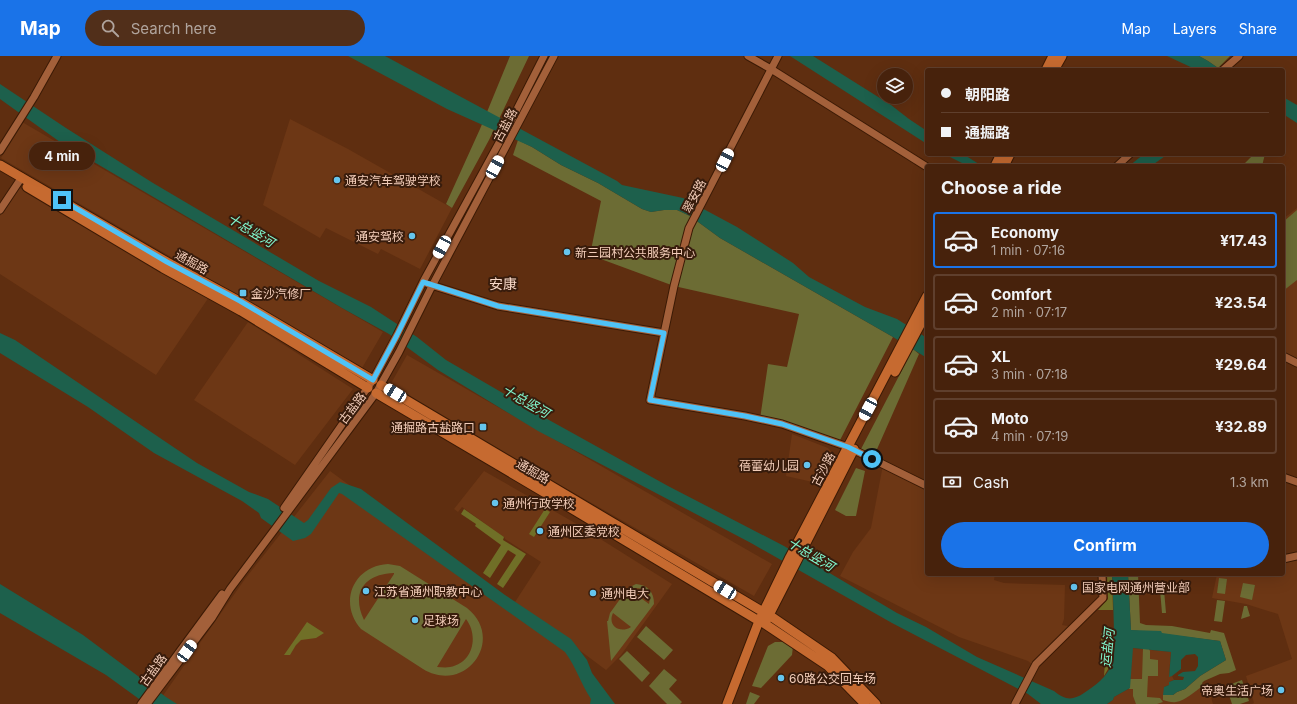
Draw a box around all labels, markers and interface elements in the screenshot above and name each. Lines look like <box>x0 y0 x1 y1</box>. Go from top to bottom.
search box <box>85 10 365 46</box>
text: Map <box>20 17 61 40</box>
icon: search <box>99 17 121 39</box>
text: Search here <box>131 19 216 38</box>
text: Map <box>1122 20 1151 37</box>
text: Layers <box>1173 20 1217 37</box>
text: Share <box>1239 20 1277 37</box>
map controls <box>877 68 913 104</box>
button: layers <box>877 68 913 104</box>
text: 朝阳路 <box>965 85 1010 104</box>
street label: 古盐路 <box>490 106 520 144</box>
text: 通掘路 <box>965 123 1010 142</box>
callout: 4 min <box>29 142 95 170</box>
car <box>714 147 736 173</box>
text: 4 min <box>44 148 80 164</box>
car <box>484 154 506 180</box>
place label: 通安汽车驾驶学校 <box>345 173 441 188</box>
marker: 通安汽车驾驶学校 <box>332 175 342 185</box>
street label: 翠安路 <box>679 177 709 215</box>
text: Choose a ride <box>941 177 1062 198</box>
route end <box>53 191 71 209</box>
water label: 十总竖河 <box>225 210 280 252</box>
icon: car <box>943 222 979 258</box>
text: Economy <box>991 223 1059 242</box>
place label: 通安驾校 <box>356 229 404 244</box>
marker: 通安驾校 <box>407 231 417 241</box>
text: ¥17.43 <box>1220 231 1267 250</box>
car <box>431 234 453 260</box>
text: 1 min · 07:16 <box>991 242 1065 258</box>
place label: 新三园村公共服务中心 <box>575 245 695 260</box>
street label: 通掘路 <box>173 247 211 277</box>
marker: 新三园村公共服务中心 <box>562 247 572 257</box>
district label: 安康 <box>489 275 517 292</box>
icon: car <box>943 284 979 320</box>
text: Comfort <box>991 285 1052 304</box>
place label: 金沙汽修厂 <box>251 286 311 301</box>
marker: 金沙汽修厂 <box>238 288 248 298</box>
text: ¥23.54 <box>1215 293 1267 312</box>
text: 2 min · 07:17 <box>991 304 1067 320</box>
icon: car <box>943 346 979 382</box>
text: XL <box>991 347 1011 366</box>
text: ¥29.64 <box>1215 355 1267 374</box>
text: 3 min · 07:18 <box>991 366 1068 382</box>
water label: 十总竖河 <box>499 381 555 422</box>
car <box>382 382 408 404</box>
street label: 古盐路 <box>335 389 369 427</box>
car <box>857 396 879 422</box>
icon: car <box>943 408 979 444</box>
text: Moto <box>991 409 1029 428</box>
text: ¥32.89 <box>1215 417 1267 436</box>
place label: 通掘路古盐路口 <box>391 420 475 435</box>
marker: 通掘路古盐路口 <box>478 422 488 432</box>
text: 4 min · 07:19 <box>991 428 1068 444</box>
street label: 古沙路 <box>808 450 838 488</box>
route start <box>863 450 881 468</box>
street label: 通掘路 <box>514 456 552 486</box>
place label: 蓓蕾幼儿园 <box>739 458 799 473</box>
marker: 蓓蕾幼儿园 <box>802 460 812 470</box>
icon: cash <box>941 471 963 493</box>
text: Cash <box>973 473 1009 492</box>
text: 1.3 km <box>1230 474 1269 490</box>
place label: 通州行政学校 <box>503 496 575 511</box>
marker: 通州行政学校 <box>490 498 500 508</box>
button: Confirm <box>941 522 1269 568</box>
place label: 通州区委党校 <box>548 524 620 539</box>
marker: 通州区委党校 <box>535 526 545 536</box>
water label: 十总竖河 <box>785 534 840 576</box>
car <box>712 579 738 601</box>
place label: 国家电网通州营业部 <box>1082 580 1190 595</box>
marker: 国家电网通州营业部 <box>1069 582 1079 592</box>
place label: 江苏省通州职教中心 <box>374 584 482 599</box>
marker: 江苏省通州职教中心 <box>361 586 371 596</box>
place label: 通州电大 <box>601 586 649 601</box>
marker: 通州电大 <box>588 588 598 598</box>
place label: 足球场 <box>423 613 459 628</box>
marker: 足球场 <box>410 615 420 625</box>
water label: 运盐河 <box>1097 625 1117 668</box>
car <box>175 638 199 664</box>
street label: 古盐路 <box>136 651 170 689</box>
place label: 60路公交回车场 <box>789 671 876 686</box>
marker: 60路公交回车场 <box>776 673 786 683</box>
place label: 帝奥生活广场 <box>1201 683 1273 698</box>
marker: 帝奥生活广场 <box>1276 685 1286 695</box>

